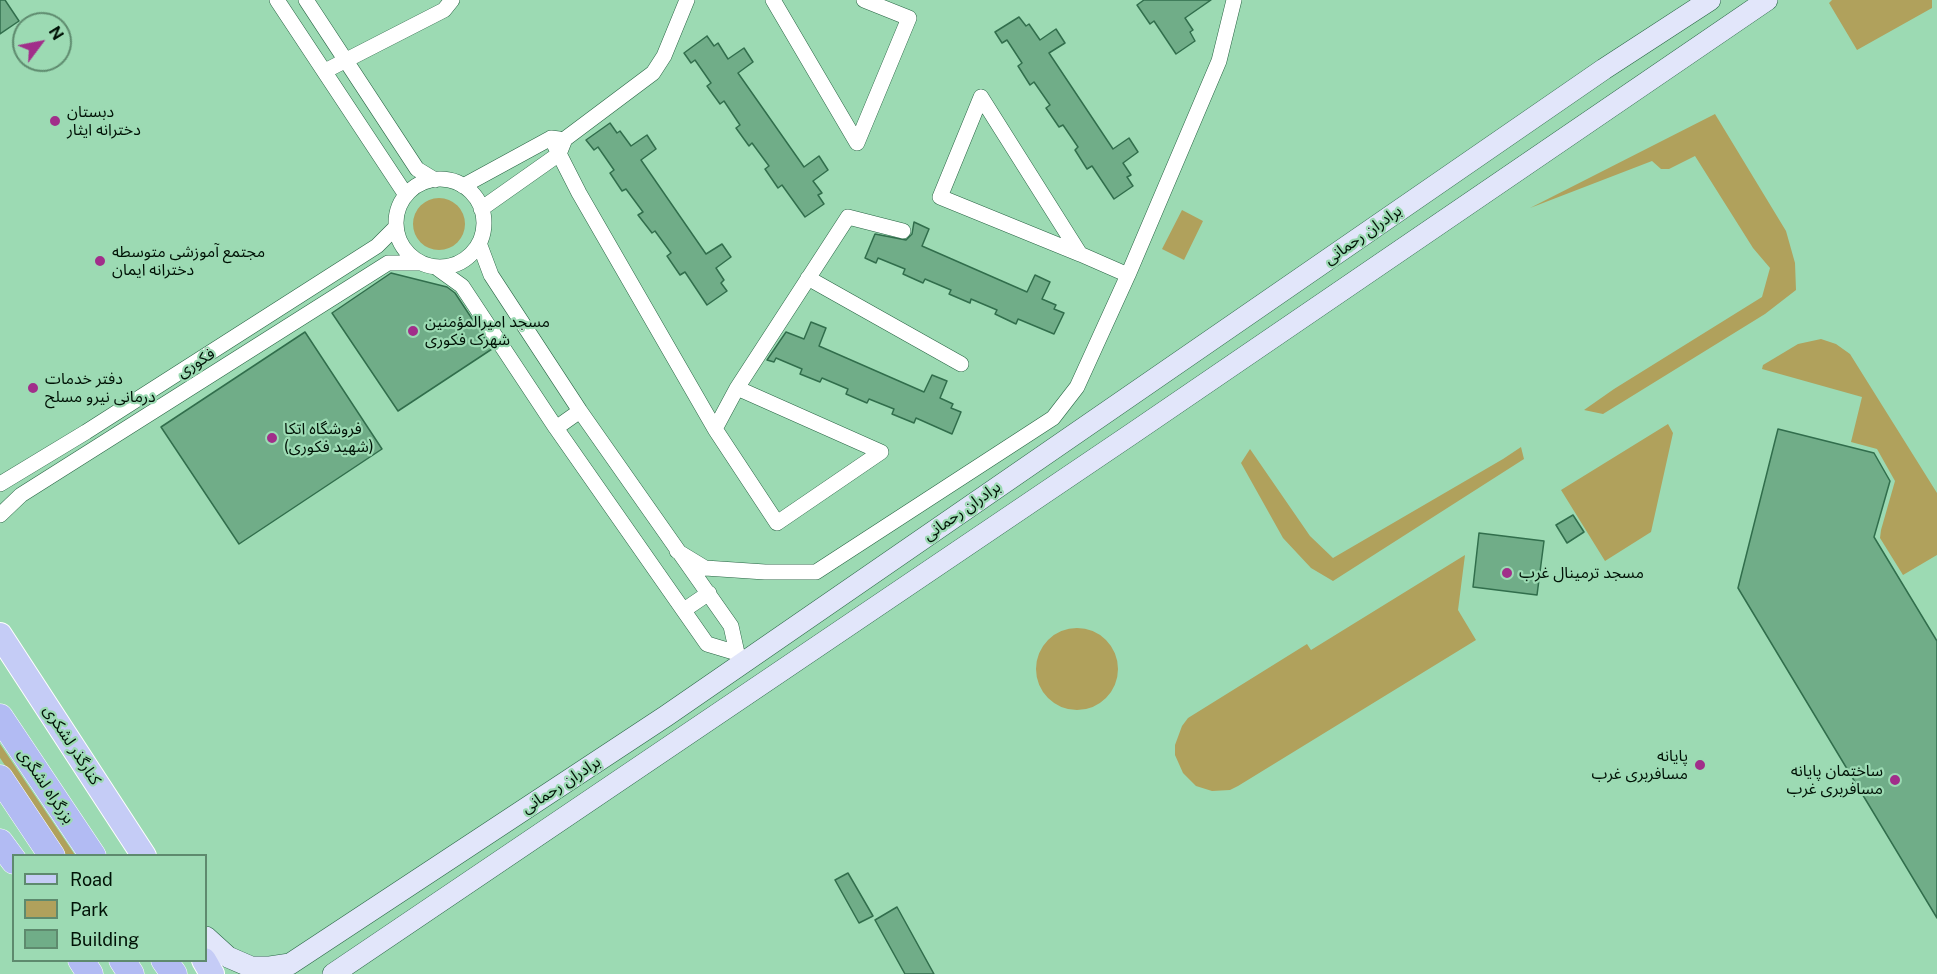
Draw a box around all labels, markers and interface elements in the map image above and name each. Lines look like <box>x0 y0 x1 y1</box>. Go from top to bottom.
north arrow <box>12 12 72 72</box>
text: N <box>45 23 67 44</box>
place label: دبستان دخترانه ایثار <box>67 102 141 140</box>
marker: دبستان دخترانه ایثار <box>48 114 62 128</box>
street label: برادران رحمانی <box>1320 201 1406 269</box>
place label: مجتمع آموزشی متوسطه دخترانه ایمان <box>112 242 265 280</box>
marker: مجتمع آموزشی متوسطه دخترانه ایمان <box>93 254 107 268</box>
place label: مسجد امیرالمؤمنین شهرک فکوری <box>425 312 550 350</box>
marker: مسجد امیرالمؤمنین شهرک فکوری <box>406 324 420 338</box>
street label: فکوری <box>174 344 218 382</box>
place label: دفتر خدمات درمانی نیرو مسلح <box>45 369 156 407</box>
marker: دفتر خدمات درمانی نیرو مسلح <box>26 381 40 395</box>
place label: فروشگاه اتکا (شهید فکوری) <box>284 419 374 457</box>
marker: فروشگاه اتکا (شهید فکوری) <box>265 431 279 445</box>
street label: برادران رحمانی <box>919 477 1005 545</box>
place label: مسجد ترمینال غرب <box>1519 563 1644 583</box>
marker: مسجد ترمینال غرب <box>1500 566 1514 580</box>
street label: کنارگذر لشکری <box>39 702 105 788</box>
street label: بزرگراه لشگری <box>14 745 78 827</box>
place label: پایانه مسافربری غرب <box>1591 746 1688 784</box>
street label: برادران رحمانی <box>518 752 604 818</box>
marker: پایانه مسافربری غرب <box>1693 758 1707 772</box>
place label: ساختمان پایانه مسافربری غرب <box>1786 761 1883 799</box>
marker: ساختمان پایانه مسافربری غرب <box>1888 773 1902 787</box>
legend <box>12 854 207 962</box>
text: Road <box>70 869 113 890</box>
text: Park <box>70 899 108 920</box>
text: Building <box>70 929 139 950</box>

